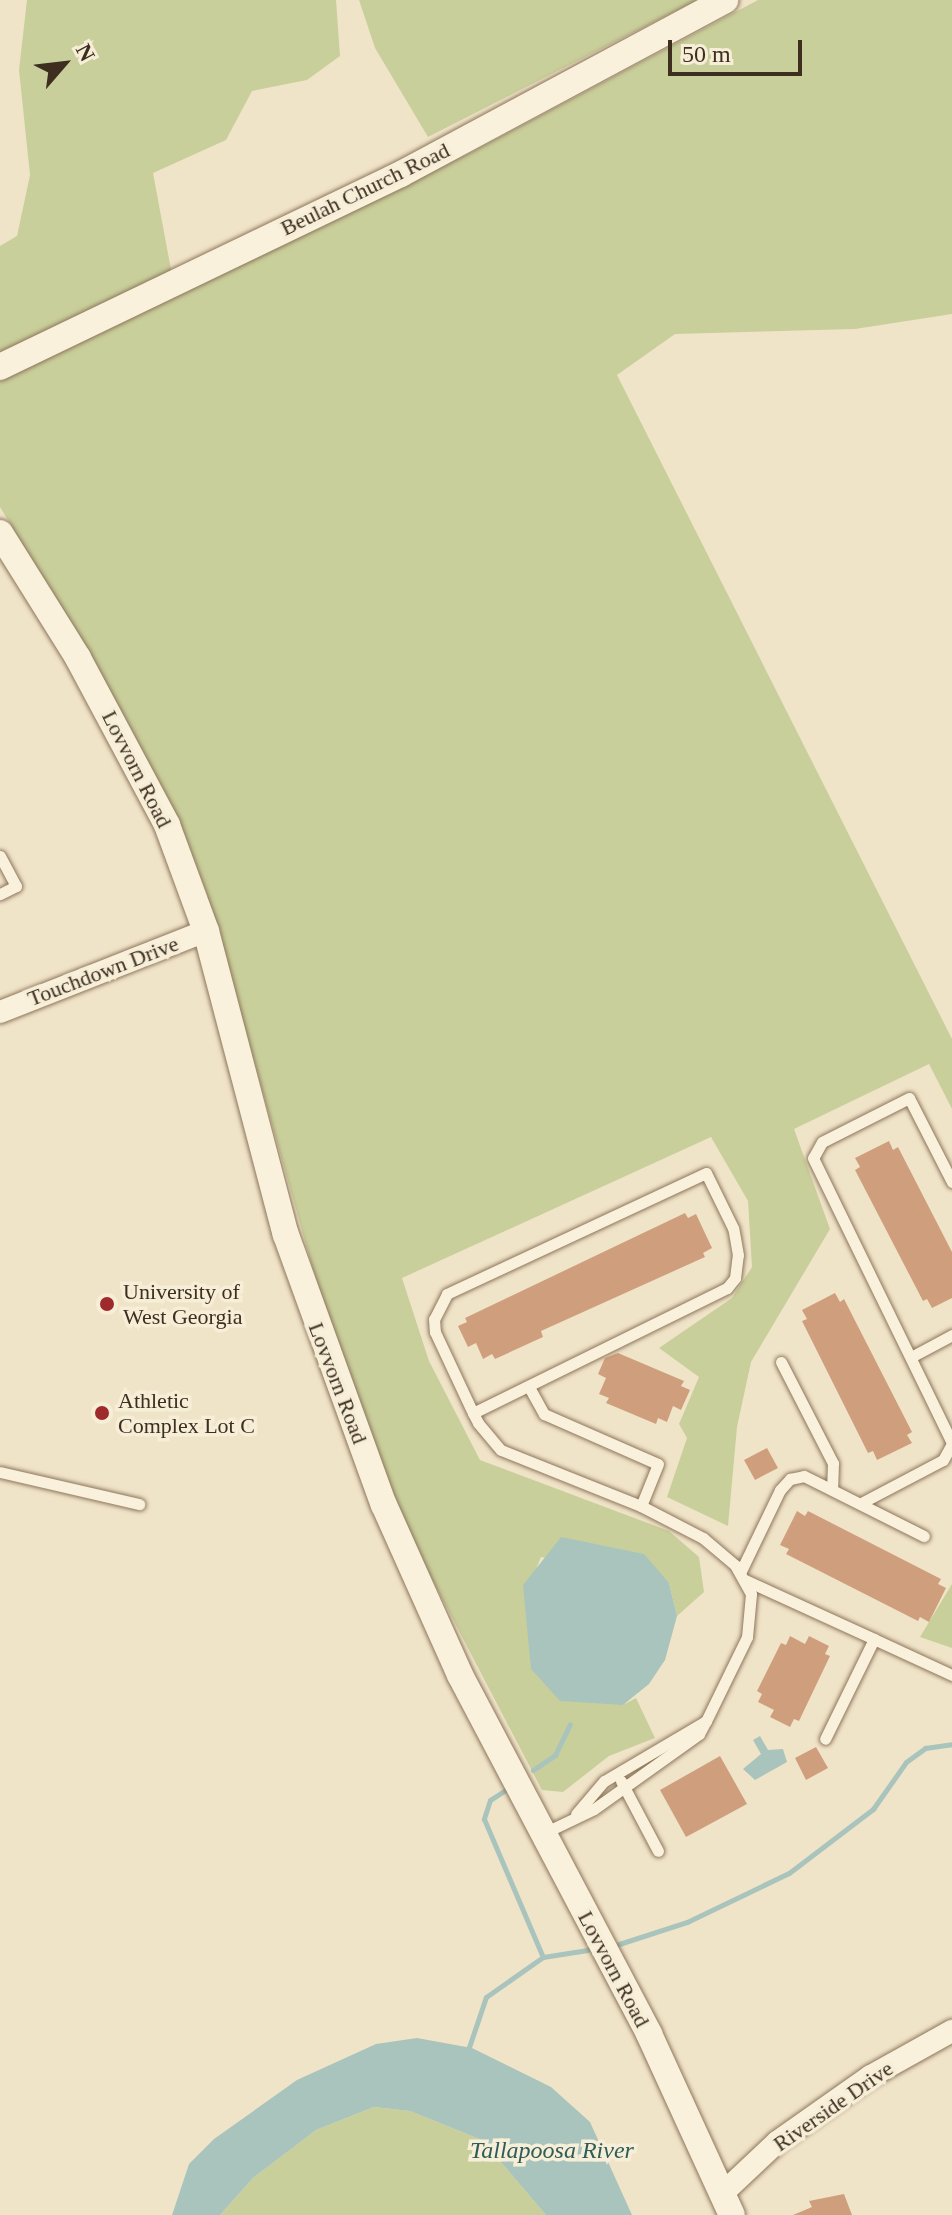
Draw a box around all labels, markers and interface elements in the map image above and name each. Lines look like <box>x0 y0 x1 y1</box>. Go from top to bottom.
north arrow <box>24 24 104 104</box>
scale bar <box>672 24 806 74</box>
text: N <box>71 40 100 65</box>
text: 50 m <box>682 41 731 67</box>
street label: Beulah Church Road <box>276 137 454 241</box>
street label: Lovvorn Road <box>96 706 178 832</box>
street label: Touchdown Drive <box>24 930 182 1012</box>
place label: University of West Georgia <box>123 1278 242 1330</box>
marker: University of West Georgia <box>98 1295 116 1313</box>
street label: Lovvorn Road <box>303 1319 373 1447</box>
place label: Athletic Complex Lot C <box>118 1387 255 1438</box>
marker: Athletic Complex Lot C <box>93 1404 111 1422</box>
street label: Lovvorn Road <box>572 1906 656 2032</box>
street label: Riverside Drive <box>768 2055 898 2157</box>
water label: Tallapoosa River <box>470 2137 634 2165</box>

